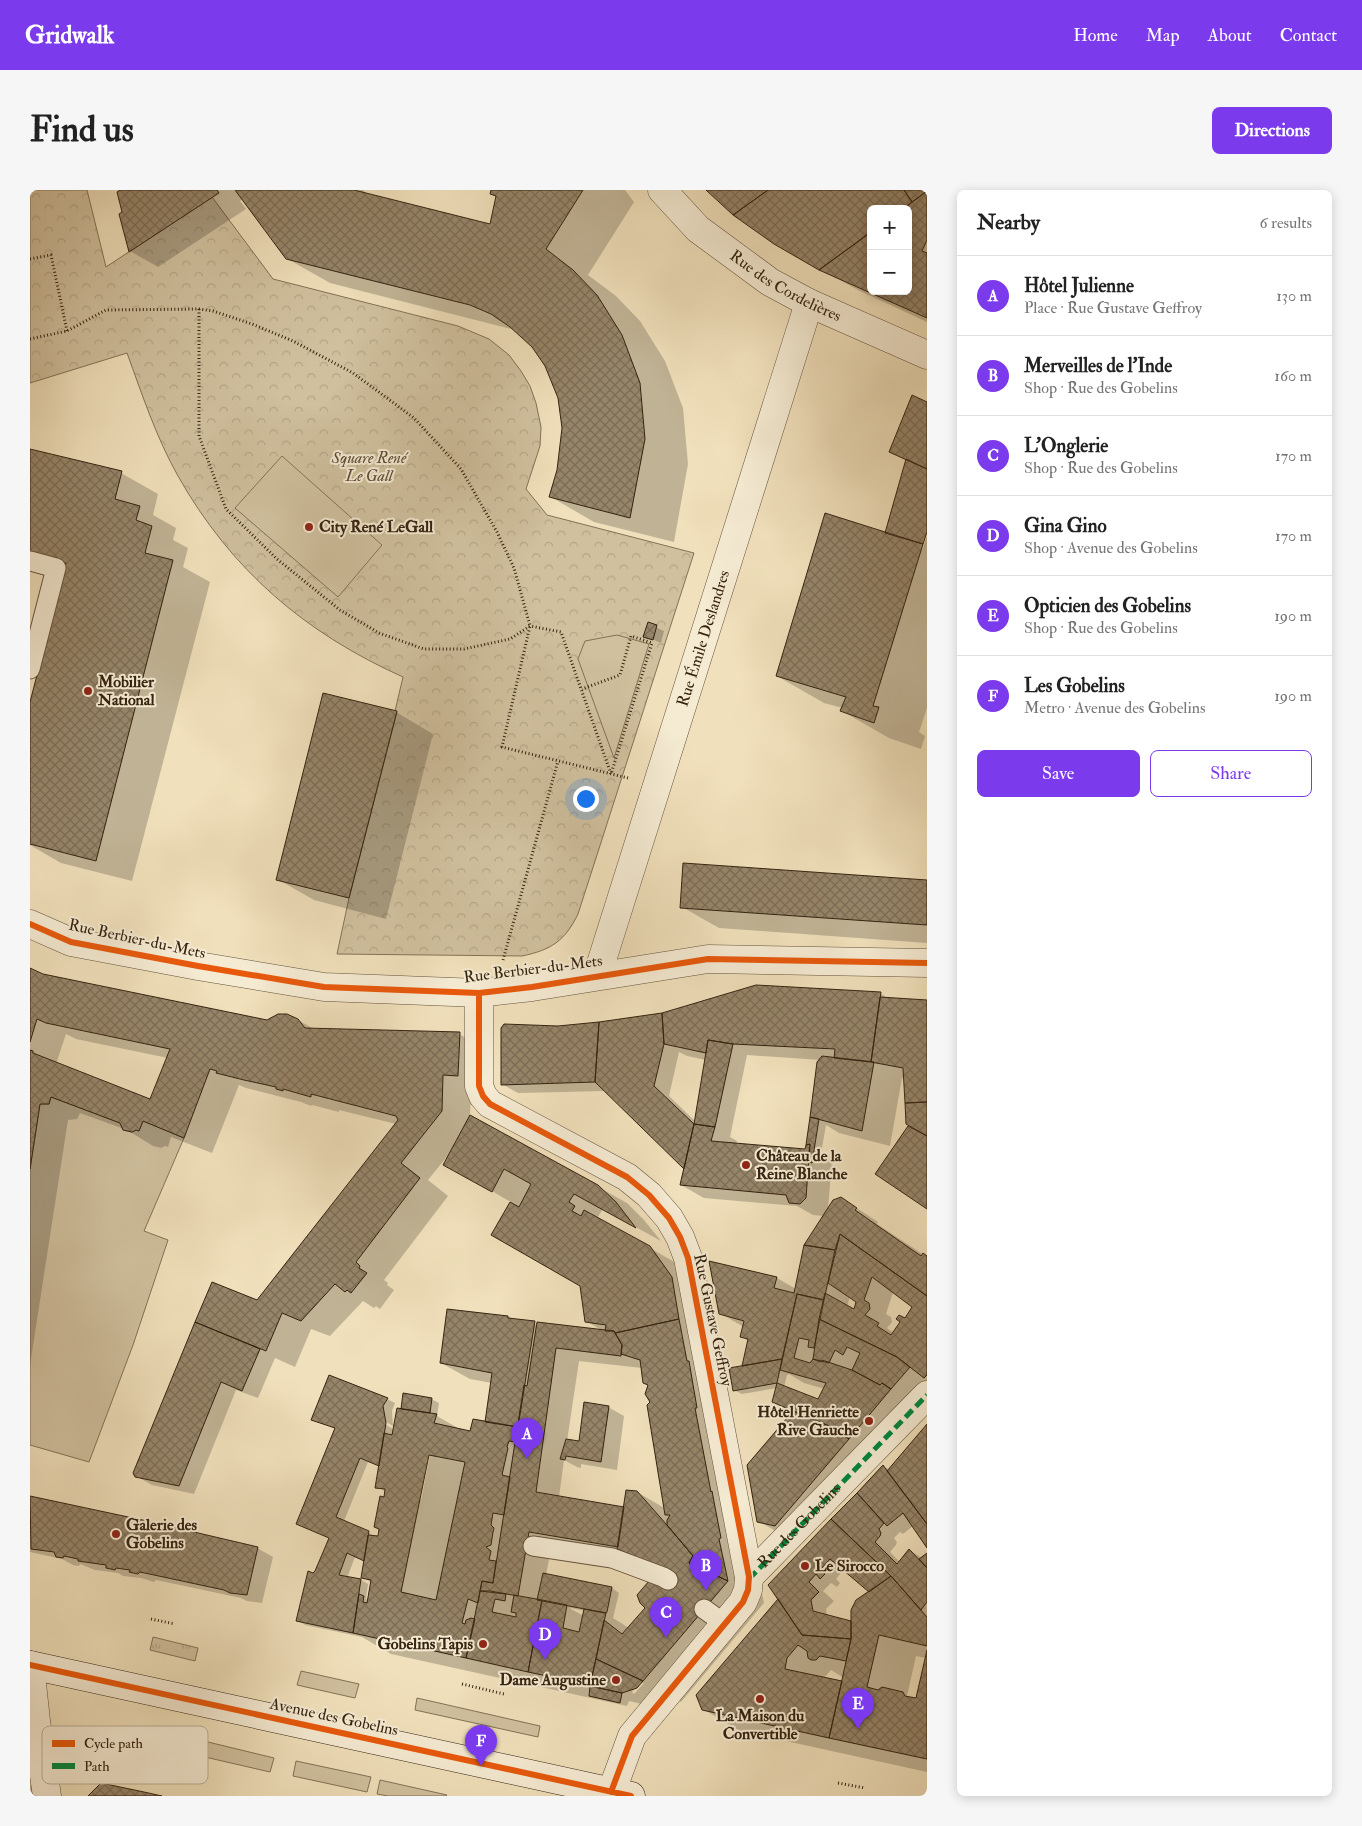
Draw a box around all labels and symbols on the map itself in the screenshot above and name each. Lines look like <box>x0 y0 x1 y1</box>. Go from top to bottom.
street label: Rue des Cordelières <box>726 246 844 326</box>
park label: Square René Le Gall <box>331 448 409 486</box>
place label: City René LeGall <box>319 517 434 538</box>
marker: City René LeGall <box>303 521 315 533</box>
street label: Rue Émile Deslandres <box>672 568 734 709</box>
place label: Mobilier National <box>97 672 155 710</box>
marker: Mobilier National <box>82 685 94 697</box>
your location <box>573 786 599 812</box>
street label: Rue Berbier-du-Mets <box>67 915 207 963</box>
street label: Rue Berbier-du-Mets <box>462 951 604 987</box>
place label: Château de la Reine Blanche <box>756 1146 848 1184</box>
marker: Château de la Reine Blanche <box>740 1159 752 1171</box>
street label: Rue Gustave Geffroy <box>689 1252 737 1389</box>
place label: Hôtel Henriette Rive Gauche <box>757 1402 859 1440</box>
marker: Hôtel Henriette Rive Gauche <box>863 1415 875 1427</box>
pin: A <box>511 1418 543 1459</box>
street label: Rue des Gobelins <box>753 1479 845 1572</box>
place label: Galerie des Gobelins <box>126 1515 198 1553</box>
marker: Galerie des Gobelins <box>110 1528 122 1540</box>
pin: B <box>690 1550 722 1591</box>
place label: Le Sirocco <box>815 1556 884 1576</box>
marker: Le Sirocco <box>799 1560 811 1572</box>
pin: C <box>650 1597 682 1638</box>
pin: D <box>529 1619 561 1660</box>
place label: Gobelins Tapis <box>377 1634 474 1655</box>
marker: Gobelins Tapis <box>477 1638 489 1650</box>
place label: Dame Augustine <box>499 1670 606 1691</box>
marker: Dame Augustine <box>610 1674 622 1686</box>
pin: E <box>842 1688 874 1729</box>
street label: Avenue des Gobelins <box>267 1693 400 1740</box>
marker: La Maison du Convertible <box>754 1693 766 1705</box>
place label: La Maison du Convertible <box>716 1706 805 1744</box>
pin: F <box>465 1725 497 1766</box>
legend <box>42 1726 208 1784</box>
text: Cycle path <box>84 1735 144 1753</box>
text: Path <box>84 1758 110 1775</box>

